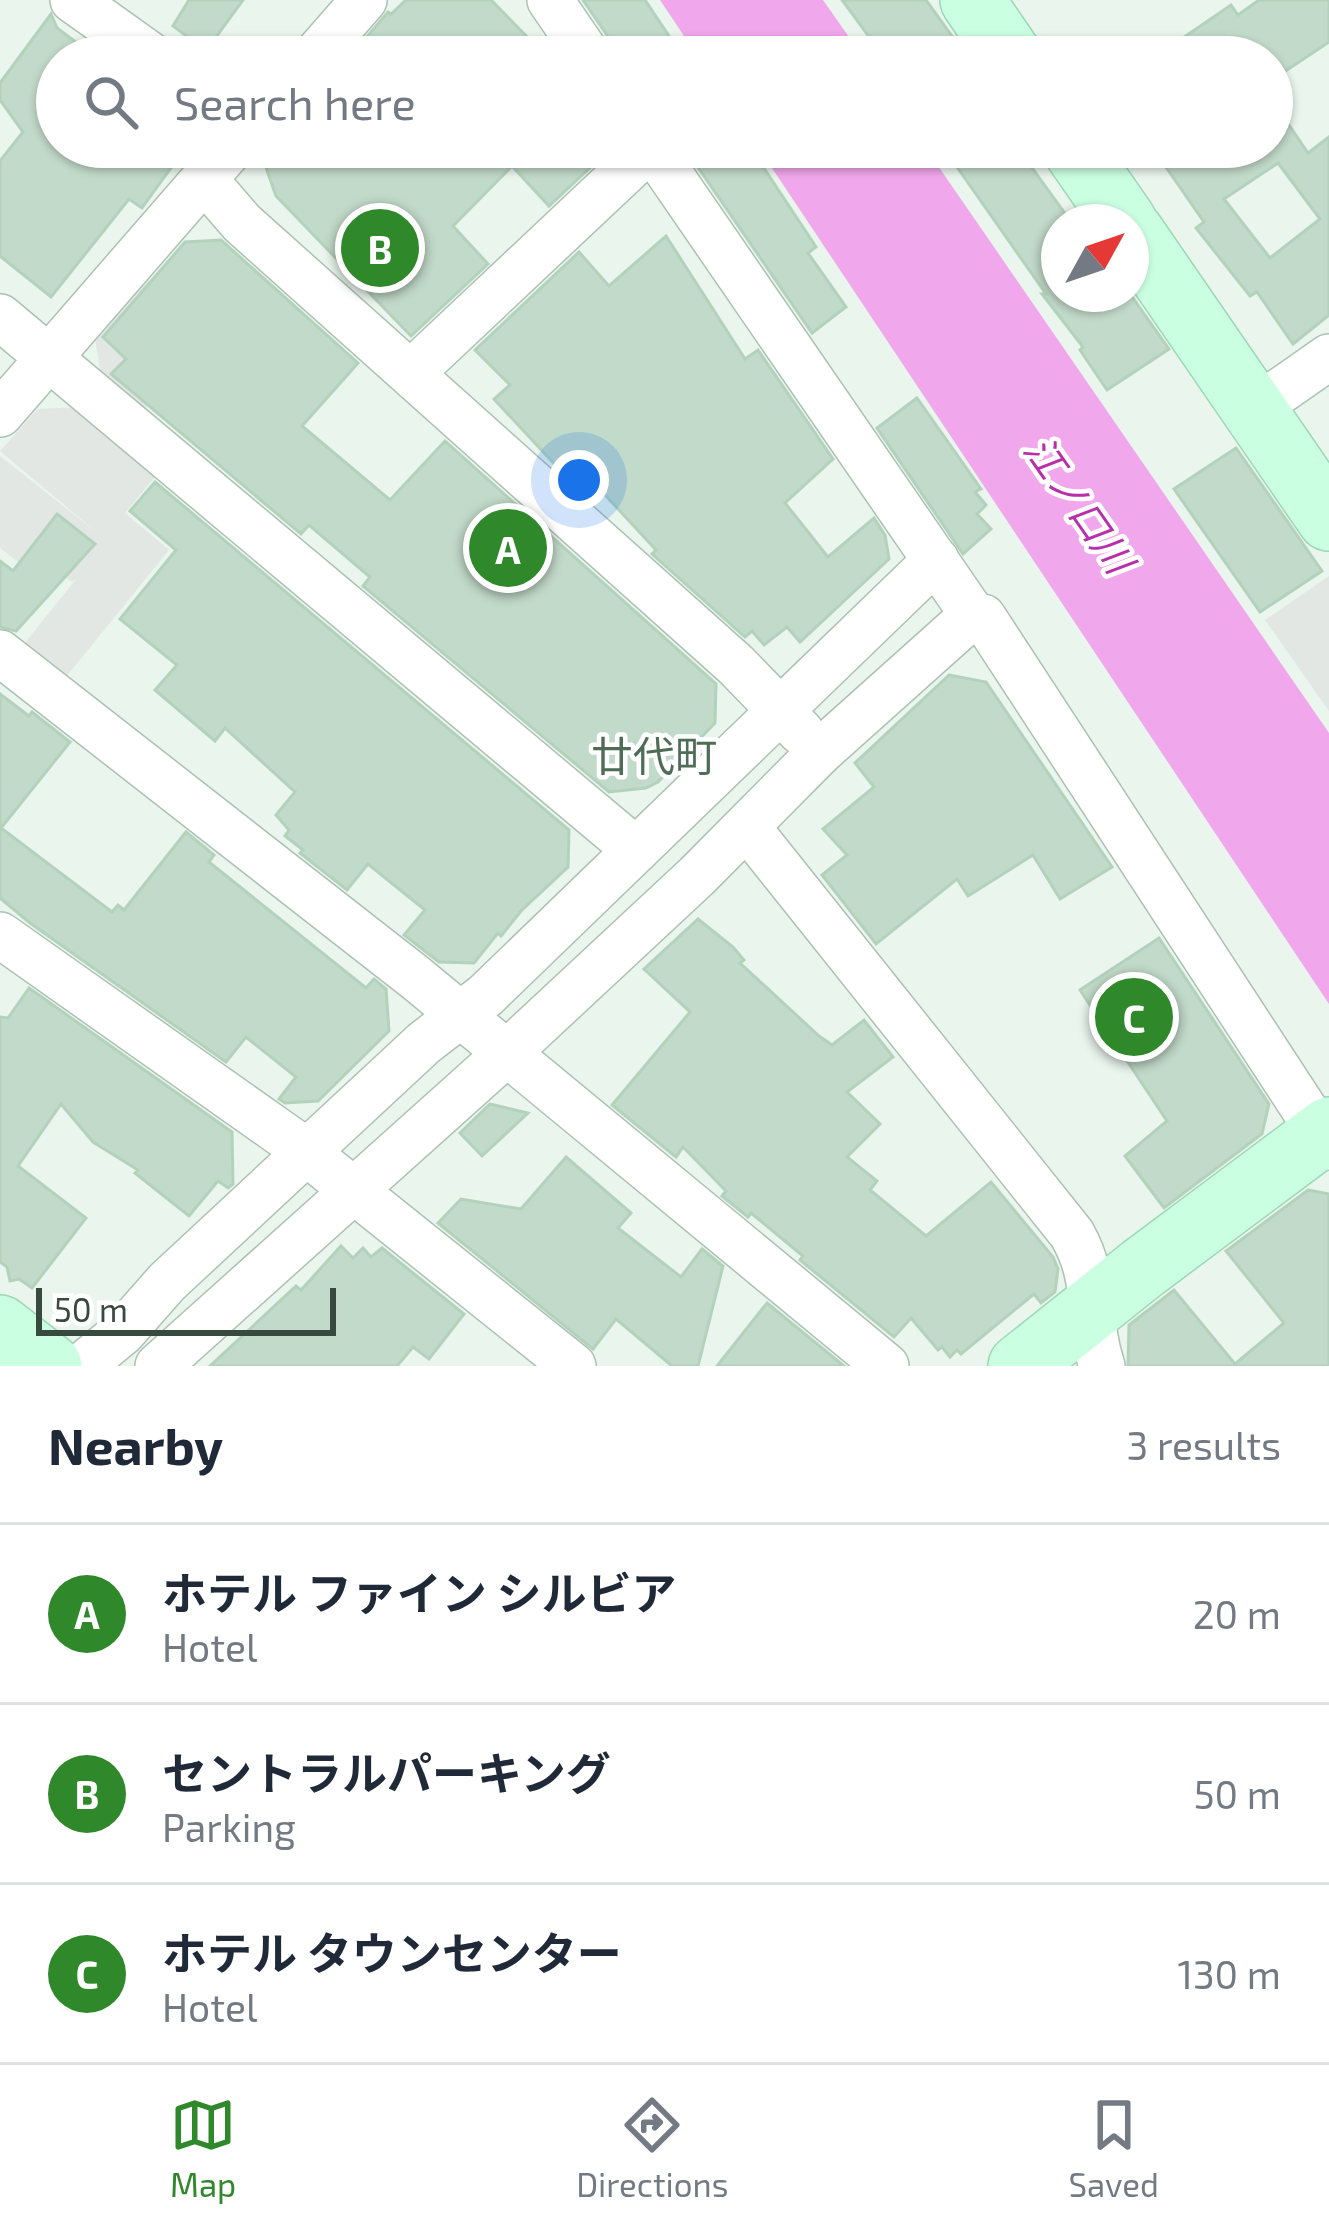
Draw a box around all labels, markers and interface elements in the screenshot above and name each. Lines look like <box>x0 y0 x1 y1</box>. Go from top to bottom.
search box <box>36 36 1293 168</box>
icon: search <box>78 69 144 135</box>
text: Search here <box>174 75 416 129</box>
pin: B <box>341 203 419 293</box>
north arrow <box>1041 204 1149 312</box>
water label: 江ノ口川 <box>1016 427 1146 585</box>
your location <box>549 450 609 510</box>
pin: A <box>469 503 547 593</box>
district label: 廿代町 <box>591 730 717 780</box>
pin: C <box>1095 972 1173 1062</box>
scale bar <box>36 1282 336 1335</box>
text: 50 m <box>54 1289 128 1329</box>
text: Nearby <box>48 1414 223 1475</box>
text: 3 results <box>1127 1421 1281 1468</box>
text: ホテル ファイン シルビア <box>162 1565 676 1619</box>
text: A <box>74 1590 100 1637</box>
text: 20 m <box>1193 1590 1281 1637</box>
text: Hotel <box>162 1623 258 1670</box>
text: セントラルパーキング <box>162 1745 611 1799</box>
text: B <box>75 1770 99 1817</box>
text: 50 m <box>1194 1770 1281 1817</box>
text: Parking <box>162 1803 296 1850</box>
text: ホテル タウンセンター <box>162 1925 622 1979</box>
text: C <box>76 1950 98 1997</box>
text: 130 m <box>1177 1950 1281 1997</box>
text: Hotel <box>162 1983 258 2030</box>
tab: Map <box>170 2092 236 2204</box>
tab: Directions <box>576 2092 728 2204</box>
tab: Saved <box>1068 2092 1159 2204</box>

